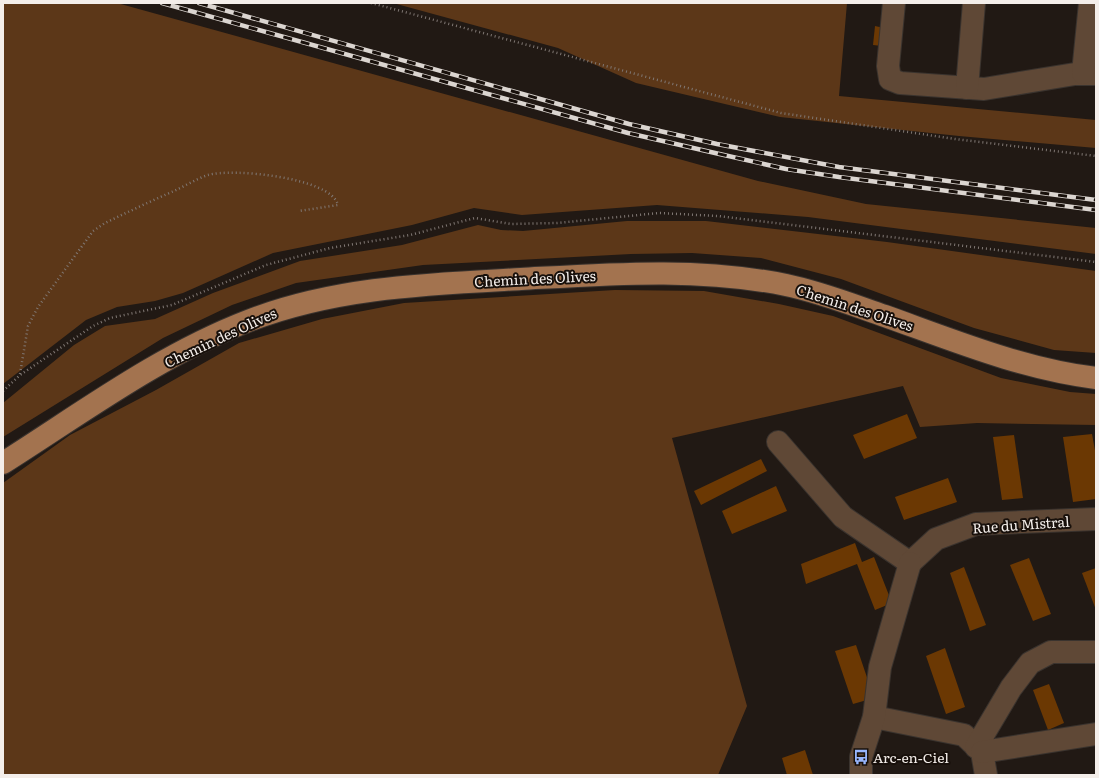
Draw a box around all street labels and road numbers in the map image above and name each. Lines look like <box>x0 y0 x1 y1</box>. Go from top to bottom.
street label: Chemin des Olives <box>474 265 596 291</box>
street label: Chemin des Olives <box>794 279 916 335</box>
street label: Chemin des Olives <box>161 302 279 372</box>
street label: Rue du Mistral <box>972 511 1071 537</box>

